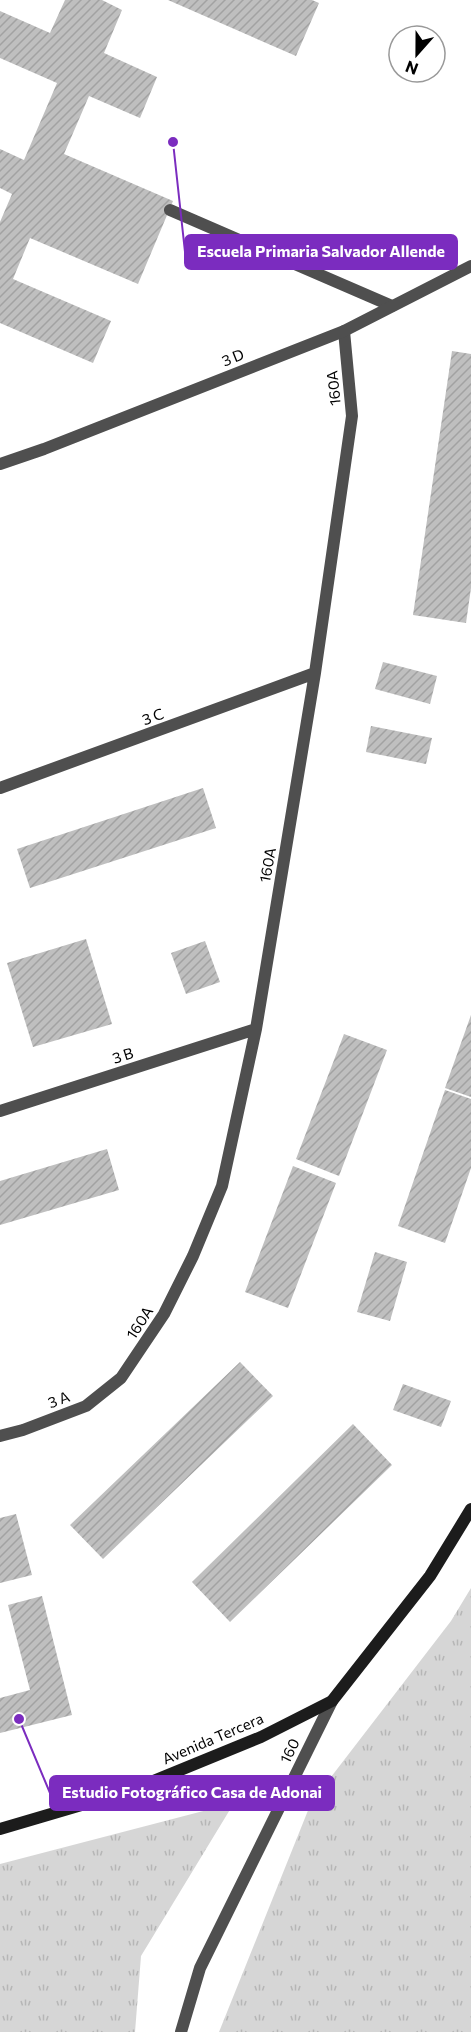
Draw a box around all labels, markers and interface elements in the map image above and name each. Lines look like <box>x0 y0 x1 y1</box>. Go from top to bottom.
north arrow <box>387 24 447 84</box>
text: N <box>402 57 420 79</box>
callout: Escuela Primaria Salvador Allende <box>185 235 457 269</box>
text: Escuela Primaria Salvador Allende <box>197 241 445 260</box>
street label: 3 D <box>219 345 246 370</box>
street label: 160A <box>322 370 344 407</box>
street label: 3 C <box>139 704 166 728</box>
street label: 160A <box>255 846 279 884</box>
street label: 3 B <box>110 1043 136 1067</box>
street label: 160A <box>122 1303 156 1342</box>
street label: 3 A <box>45 1387 72 1411</box>
street label: Avenida Tercera <box>159 1709 266 1767</box>
street label: 160 <box>275 1735 303 1766</box>
callout: Estudio Fotográfico Casa de Adonai <box>50 1776 334 1810</box>
text: Estudio Fotográfico Casa de Adonai <box>62 1782 322 1801</box>

